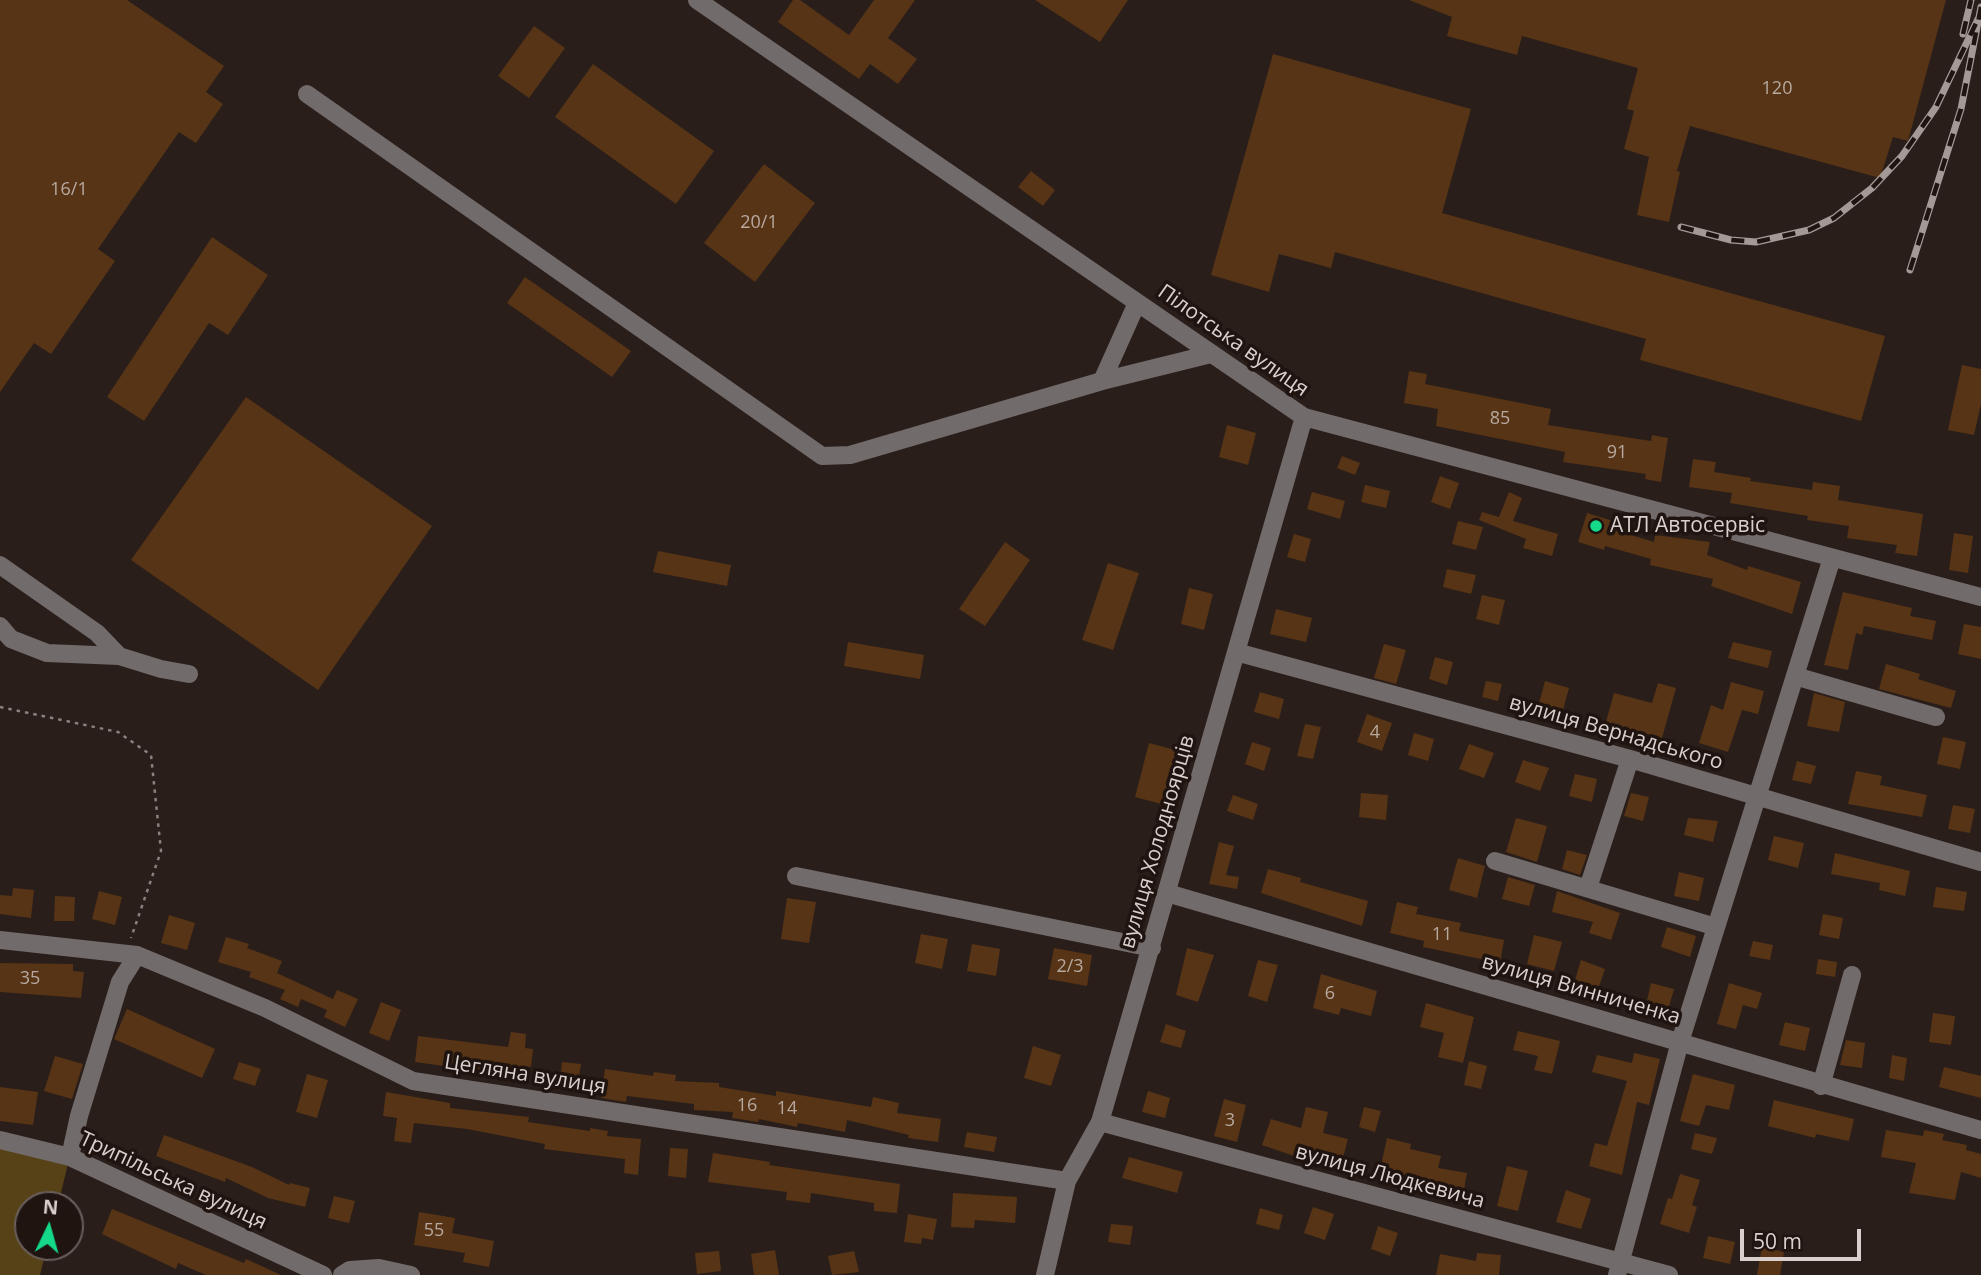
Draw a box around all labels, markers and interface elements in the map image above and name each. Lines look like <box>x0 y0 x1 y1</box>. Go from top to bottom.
house number: 120 <box>1762 78 1792 100</box>
house number: 16/1 <box>50 179 88 201</box>
house number: 20/1 <box>740 212 778 234</box>
street label: Пілотська вулиця <box>1153 280 1313 402</box>
house number: 85 <box>1490 408 1510 430</box>
house number: 91 <box>1607 442 1627 464</box>
place label: АТЛ Автосервіс <box>1610 513 1765 539</box>
marker: АТЛ Автосервіс <box>1588 518 1604 534</box>
street label: вулиця Вернадського <box>1506 690 1726 776</box>
house number: 4 <box>1370 722 1380 744</box>
street label: вулиця Холодноярців <box>1115 733 1201 951</box>
house number: 11 <box>1432 924 1452 946</box>
street label: вулиця Винниченка <box>1479 950 1683 1030</box>
house number: 2/3 <box>1056 956 1084 978</box>
house number: 35 <box>20 968 40 990</box>
house number: 6 <box>1325 983 1335 1005</box>
street label: Цегляна вулиця <box>442 1050 608 1100</box>
house number: 16 <box>737 1095 757 1117</box>
house number: 14 <box>777 1098 797 1120</box>
house number: 3 <box>1225 1110 1235 1132</box>
street label: Трипільська вулиця <box>75 1127 271 1235</box>
street label: вулиця Людкевича <box>1293 1140 1487 1214</box>
north arrow <box>14 1191 84 1261</box>
text: N <box>42 1193 59 1221</box>
scale bar <box>1743 1216 1864 1260</box>
house number: 55 <box>424 1220 444 1242</box>
text: 50 m <box>1753 1227 1802 1255</box>

